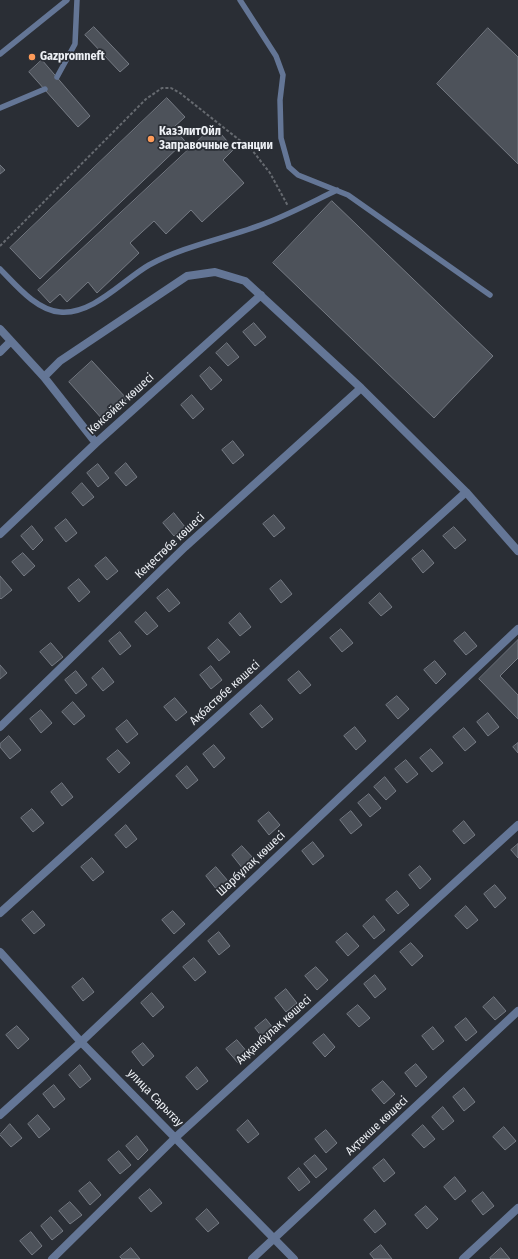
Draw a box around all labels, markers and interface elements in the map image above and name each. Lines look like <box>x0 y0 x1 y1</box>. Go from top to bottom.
place label: Gazpromneft <box>40 50 105 64</box>
marker: Gazpromneft <box>27 52 37 62</box>
place label: КазЭлитОйл Заправочные станции <box>159 125 273 153</box>
marker: КазЭлитОйл Заправочные станции <box>146 134 156 144</box>
street label: Көксәйек көшесі <box>85 370 157 438</box>
street label: Кеңестөбе көшесі <box>132 510 208 582</box>
street label: Ақбастөбе көшесі <box>187 658 263 728</box>
street label: Шарбұлақ көшесі <box>214 829 288 899</box>
street label: Аққанбұлақ көшесі <box>233 992 315 1068</box>
street label: улица Сарытау <box>124 1066 186 1130</box>
street label: Ақтекше көшесі <box>343 1093 411 1159</box>

